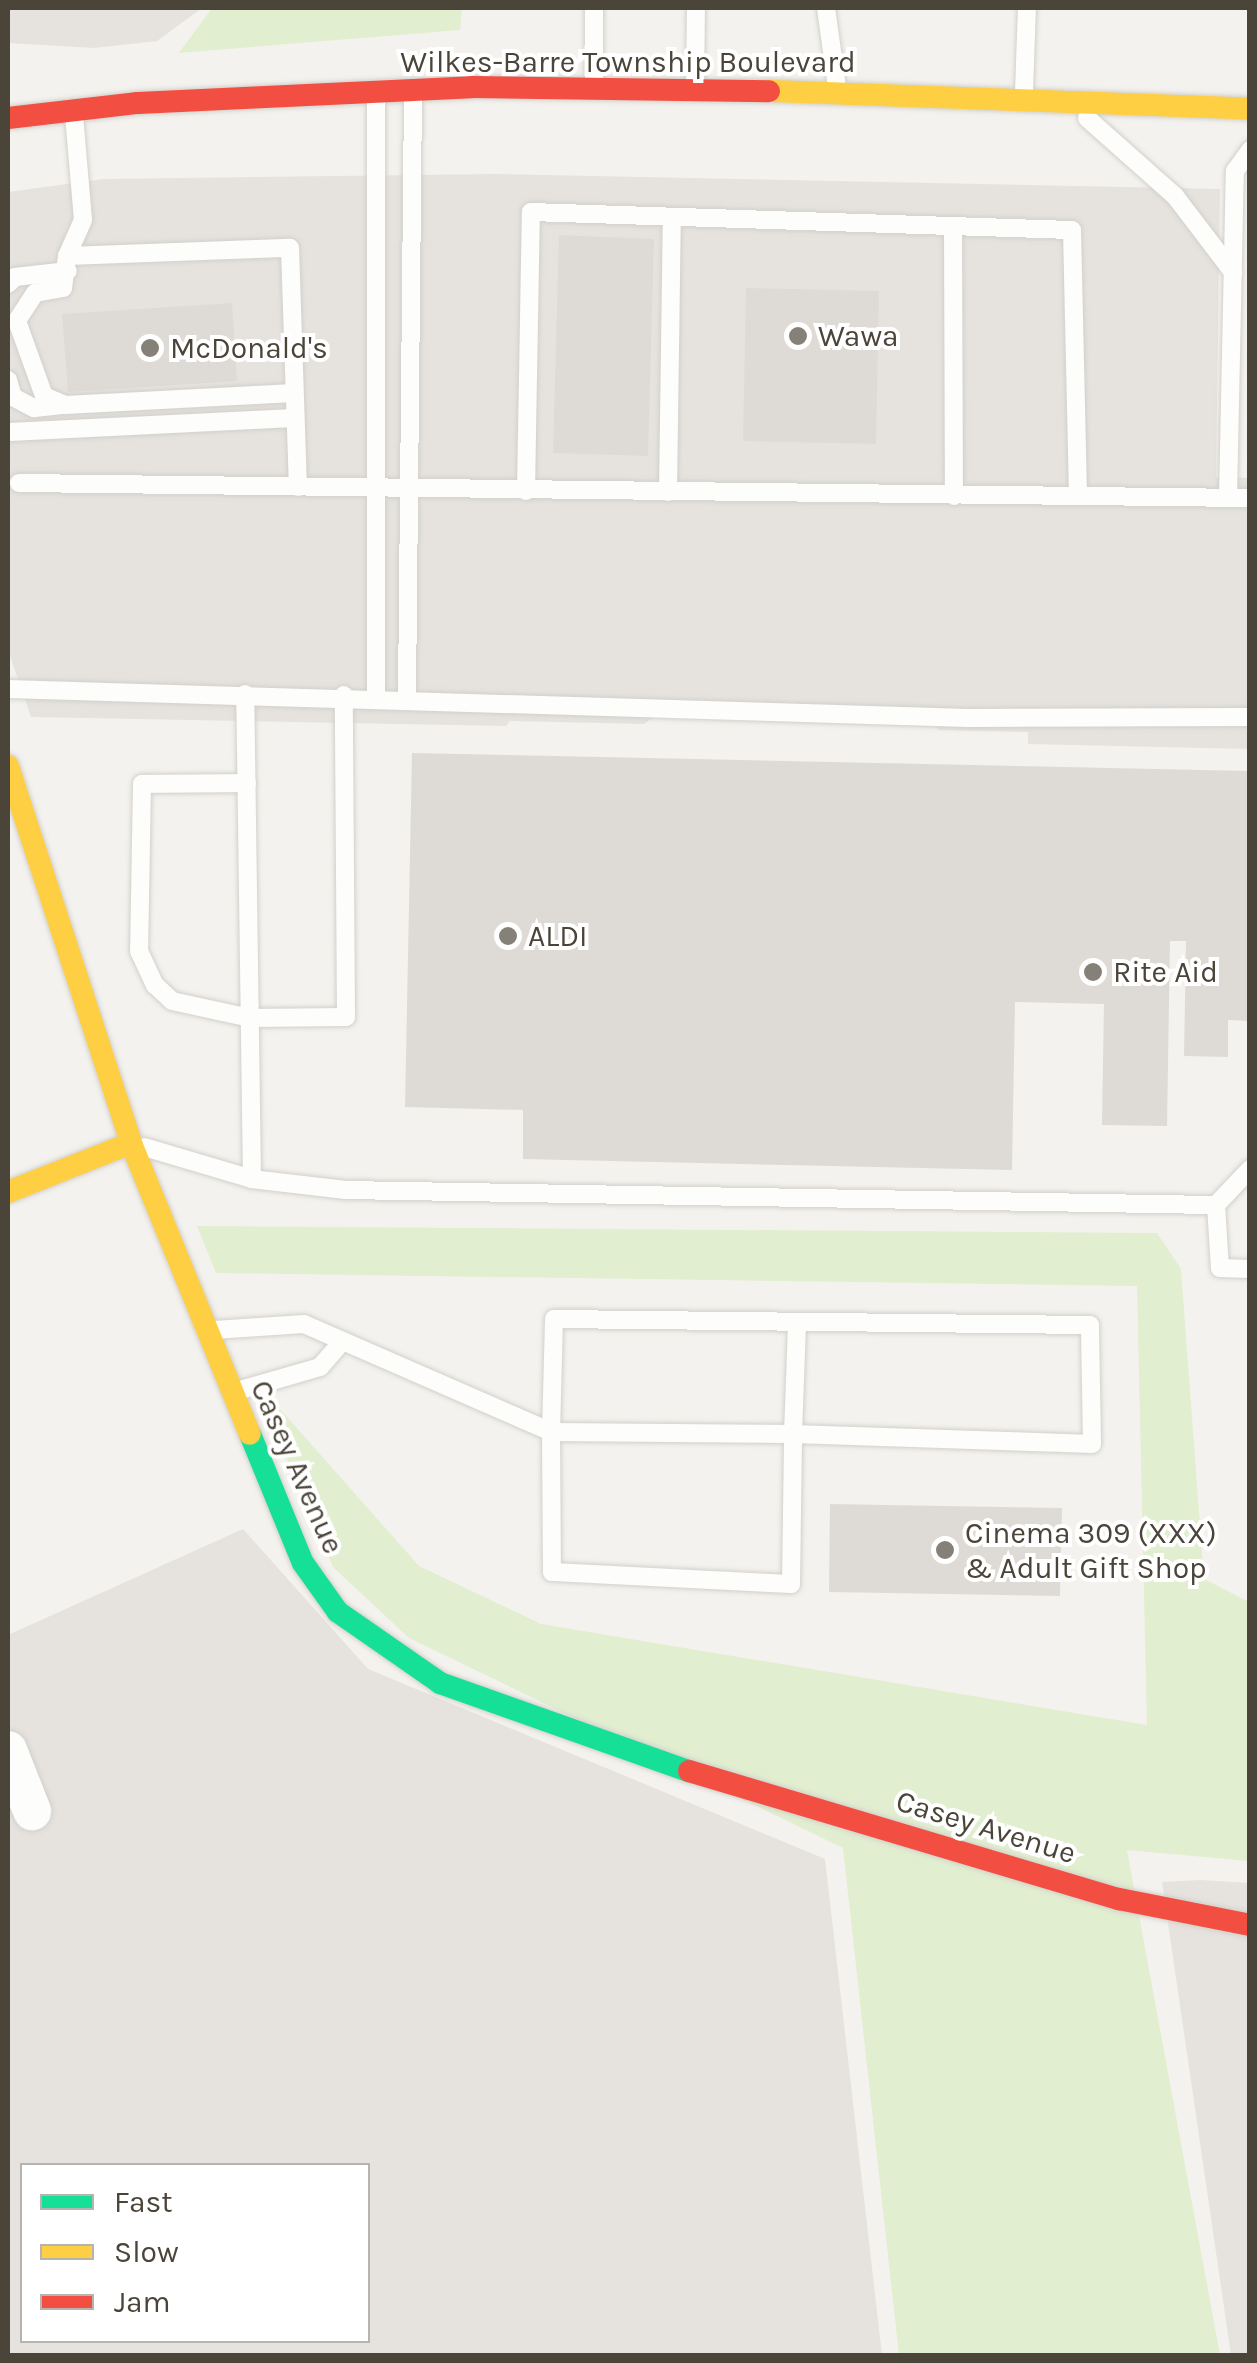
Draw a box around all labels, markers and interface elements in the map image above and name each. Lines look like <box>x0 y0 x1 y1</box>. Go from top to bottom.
street label: Wilkes-Barre Township Boulevard <box>400 44 856 80</box>
place label: Wawa <box>818 318 899 354</box>
marker: Wawa <box>787 325 809 347</box>
place label: McDonald's <box>170 330 328 366</box>
marker: McDonald's <box>139 337 161 359</box>
place label: ALDI <box>528 918 587 954</box>
marker: ALDI <box>497 925 519 947</box>
place label: Rite Aid <box>1113 954 1218 990</box>
marker: Rite Aid <box>1082 961 1104 983</box>
street label: Casey Avenue <box>243 1375 351 1559</box>
place label: Cinema 309 (XXX) & Adult Gift Shop <box>965 1515 1217 1586</box>
marker: Cinema 309 (XXX) & Adult Gift Shop <box>934 1539 956 1561</box>
street label: Casey Avenue <box>892 1783 1080 1871</box>
legend <box>20 2163 370 2343</box>
text: Fast <box>114 2184 173 2220</box>
text: Slow <box>114 2234 179 2270</box>
text: Jam <box>114 2284 171 2320</box>

